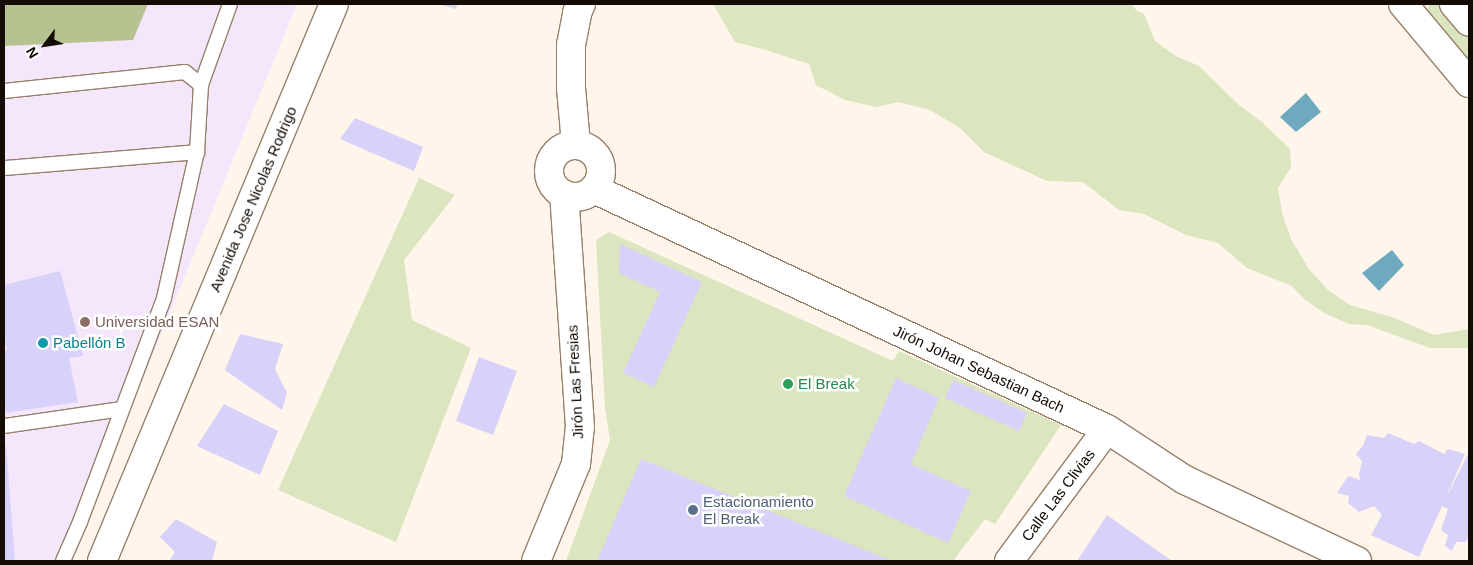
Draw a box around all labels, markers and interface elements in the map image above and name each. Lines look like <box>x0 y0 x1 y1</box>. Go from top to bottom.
north arrow <box>20 20 70 70</box>
text: N <box>23 44 42 61</box>
street label: Avenida Jose Nicolas Rodrigo <box>206 104 300 294</box>
place label: Universidad ESAN <box>95 313 219 331</box>
marker: Universidad ESAN <box>79 316 91 328</box>
street label: Jirón Johan Sebastian Bach <box>891 321 1067 417</box>
street label: Jirón Las Fresias <box>563 325 587 439</box>
place label: Pabellón B <box>53 334 126 352</box>
marker: Pabellón B <box>37 337 49 349</box>
place label: El Break <box>798 375 855 393</box>
marker: El Break <box>782 378 794 390</box>
street label: Calle Las Clivias <box>1017 445 1099 545</box>
place label: Estacionamiento El Break <box>703 492 814 527</box>
marker: Estacionamiento El Break <box>687 504 699 516</box>

